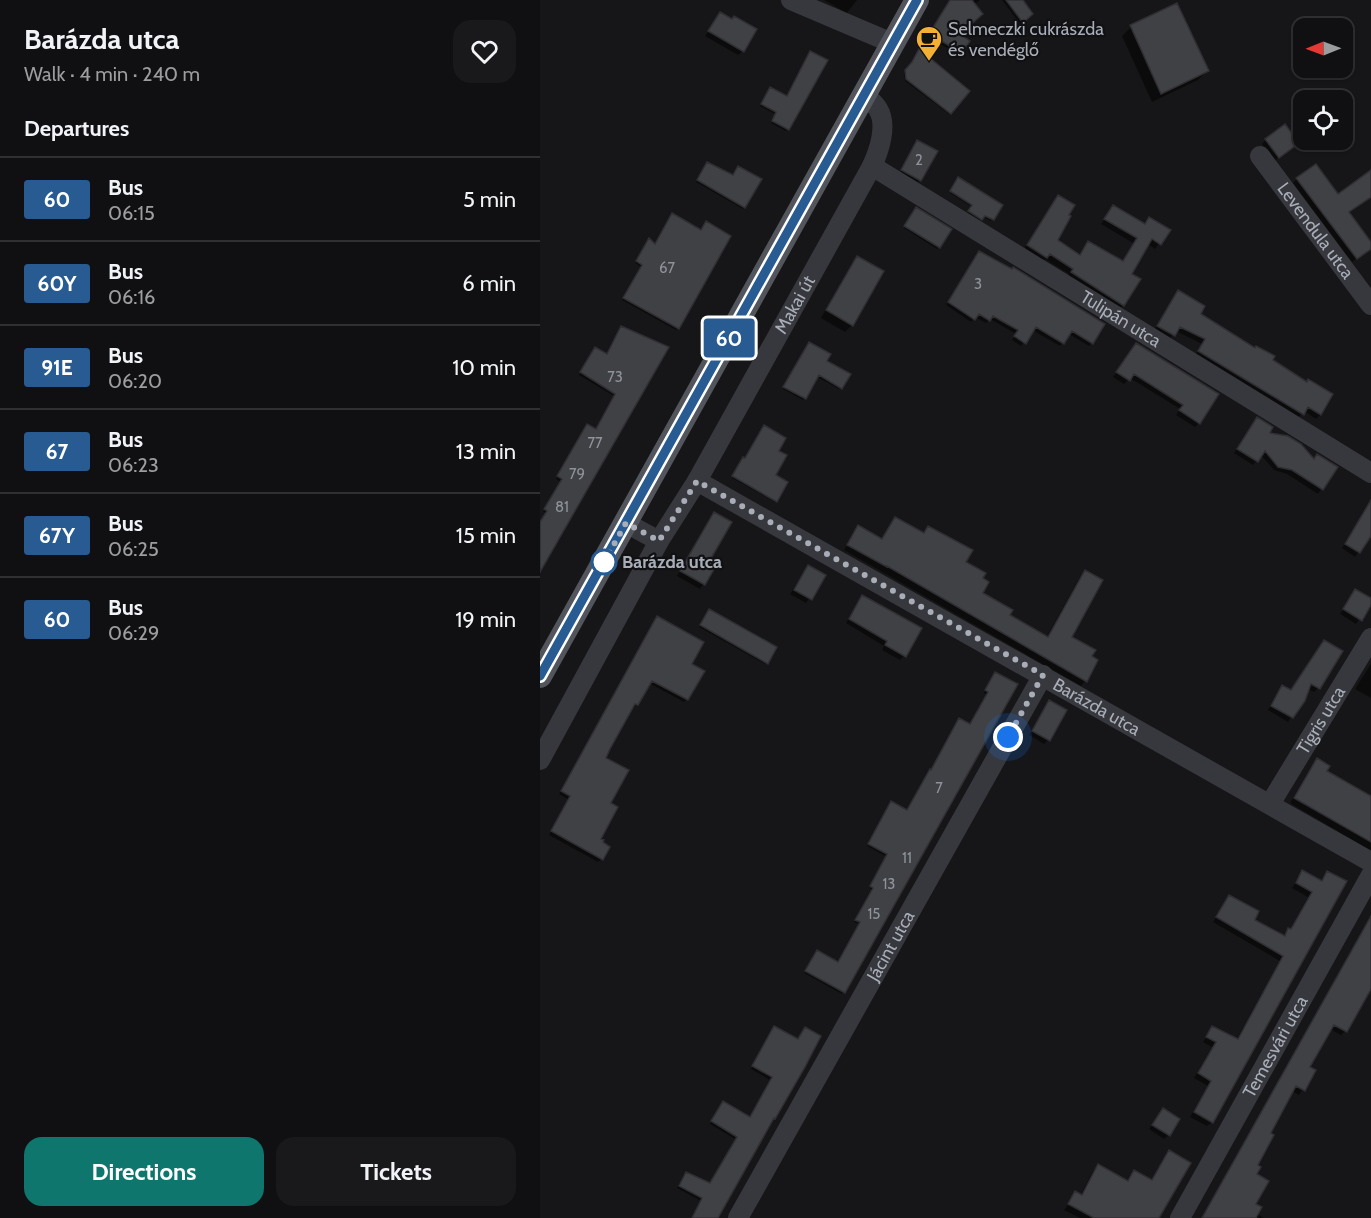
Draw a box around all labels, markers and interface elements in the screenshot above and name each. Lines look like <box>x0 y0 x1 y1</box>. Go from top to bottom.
place label: Selmeczki cukrászda és vendéglő <box>948 18 1104 61</box>
north arrow <box>1293 18 1353 78</box>
map controls <box>1293 18 1353 150</box>
button: heart <box>453 20 516 83</box>
text: Barázda utca <box>24 22 180 56</box>
cafe icon: Selmeczki cukrászda és vendéglő <box>914 24 944 62</box>
text: Walk · 4 min · 240 m <box>24 62 200 86</box>
button: locate <box>1293 90 1353 150</box>
text: Departures <box>24 115 129 142</box>
house number: 2 <box>915 151 923 169</box>
text: Bus <box>108 174 143 201</box>
street label: Levendula utca <box>1272 178 1359 283</box>
text: 5 min <box>463 186 516 213</box>
text: 60 <box>44 187 70 212</box>
text: 06:15 <box>108 201 155 225</box>
text: Bus <box>108 258 143 285</box>
house number: 67 <box>659 259 675 277</box>
text: 6 min <box>462 270 516 297</box>
text: 60Y <box>38 271 76 296</box>
street label: Makai út <box>770 272 820 338</box>
house number: 3 <box>974 275 982 293</box>
text: 06:16 <box>108 285 155 309</box>
street label: Tulipán utca <box>1076 286 1165 352</box>
line badge: 60 <box>702 318 756 358</box>
text: 60 <box>716 326 742 351</box>
text: Bus <box>108 342 143 369</box>
text: 10 min <box>452 354 516 381</box>
text: 91E <box>41 355 73 380</box>
house number: 73 <box>607 368 623 386</box>
text: 06:20 <box>108 369 162 393</box>
text: Bus <box>108 426 143 453</box>
house number: 77 <box>587 434 603 452</box>
text: 13 min <box>456 438 516 465</box>
text: 67 <box>46 439 68 464</box>
text: 06:23 <box>108 453 159 477</box>
house number: 79 <box>569 465 585 483</box>
house number: 81 <box>555 498 569 516</box>
text: Bus <box>108 510 143 537</box>
text: 15 min <box>456 522 516 549</box>
text: 67Y <box>39 523 75 548</box>
text: 06:25 <box>108 537 159 561</box>
marker: Barázda utca <box>591 549 617 575</box>
place label: Barázda utca <box>622 551 722 573</box>
text: Bus <box>108 594 143 621</box>
text: 19 min <box>455 606 516 633</box>
text: 60 <box>44 607 70 632</box>
text: 06:29 <box>108 621 159 645</box>
street label: Barázda utca <box>1049 673 1144 740</box>
street label: Tigris utca <box>1292 682 1350 758</box>
your location <box>993 722 1023 752</box>
house number: 7 <box>935 779 943 797</box>
house number: 11 <box>902 849 912 867</box>
house number: 13 <box>882 875 896 893</box>
house number: 15 <box>867 905 881 923</box>
street label: Jácint utca <box>862 907 920 986</box>
street label: Temesvári utca <box>1238 992 1313 1102</box>
button: Directions <box>24 1137 264 1206</box>
button: Tickets <box>276 1137 516 1206</box>

